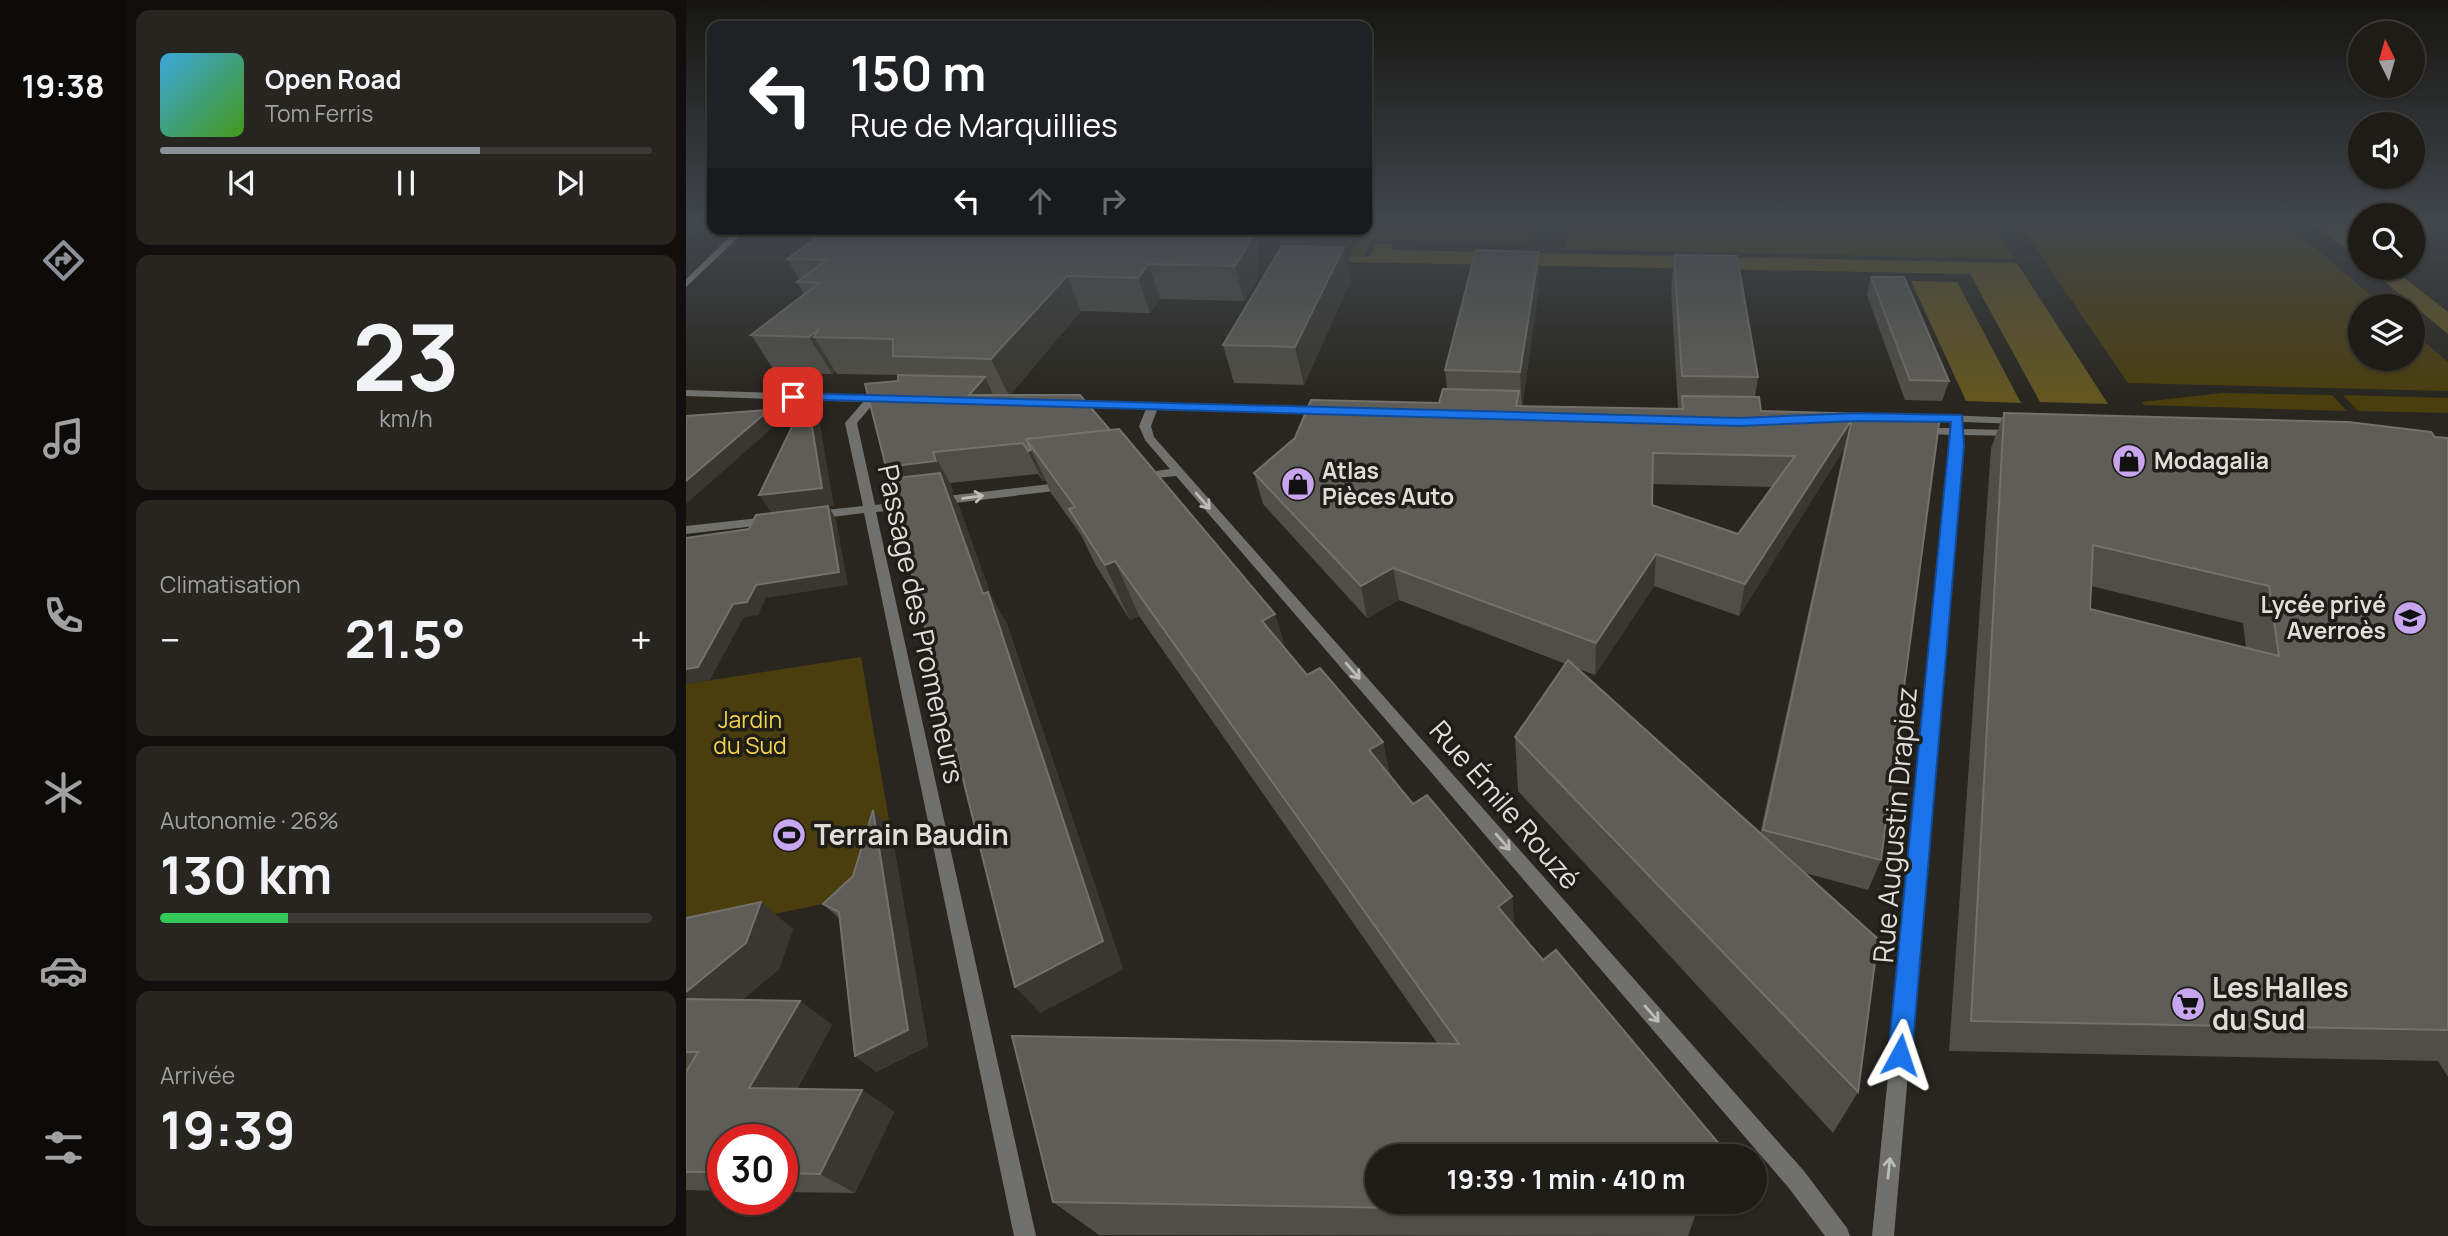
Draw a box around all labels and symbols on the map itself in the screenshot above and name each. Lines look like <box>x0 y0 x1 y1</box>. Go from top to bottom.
north arrow <box>2348 21 2426 98</box>
pin <box>763 367 823 427</box>
shop icon: Modagalia <box>2110 442 2148 480</box>
place label: Modagalia <box>2154 444 2269 476</box>
place label: Atlas Pièces Auto <box>1322 454 1454 512</box>
street label: Passage des Promeneurs <box>870 461 974 787</box>
shop icon: Atlas Pièces Auto <box>1279 465 1317 503</box>
one-way arrow <box>961 490 984 503</box>
one-way arrow <box>1195 491 1211 509</box>
place label: Lycée privé Averroès <box>2261 588 2386 646</box>
school or university icon: Lycée privé Averroès <box>2391 599 2429 637</box>
one-way arrow <box>1345 662 1362 679</box>
street label: Rue Augustin Drapiez <box>1863 685 1925 964</box>
park label: Jardin du Sud <box>713 703 787 761</box>
street label: Rue Émile Rouzé <box>1422 712 1590 897</box>
place label: Terrain Baudin <box>814 815 1009 853</box>
sports icon: Terrain Baudin <box>770 816 808 854</box>
one-way arrow <box>1495 833 1511 851</box>
place label: Les Halles du Sud <box>2212 968 2349 1038</box>
supermarket icon: Les Halles du Sud <box>2169 985 2207 1023</box>
one-way arrow <box>1644 1005 1661 1022</box>
position arrow <box>1863 1018 1937 1092</box>
speed limit sign: 30 <box>707 1124 798 1215</box>
one-way arrow <box>1883 1157 1896 1180</box>

